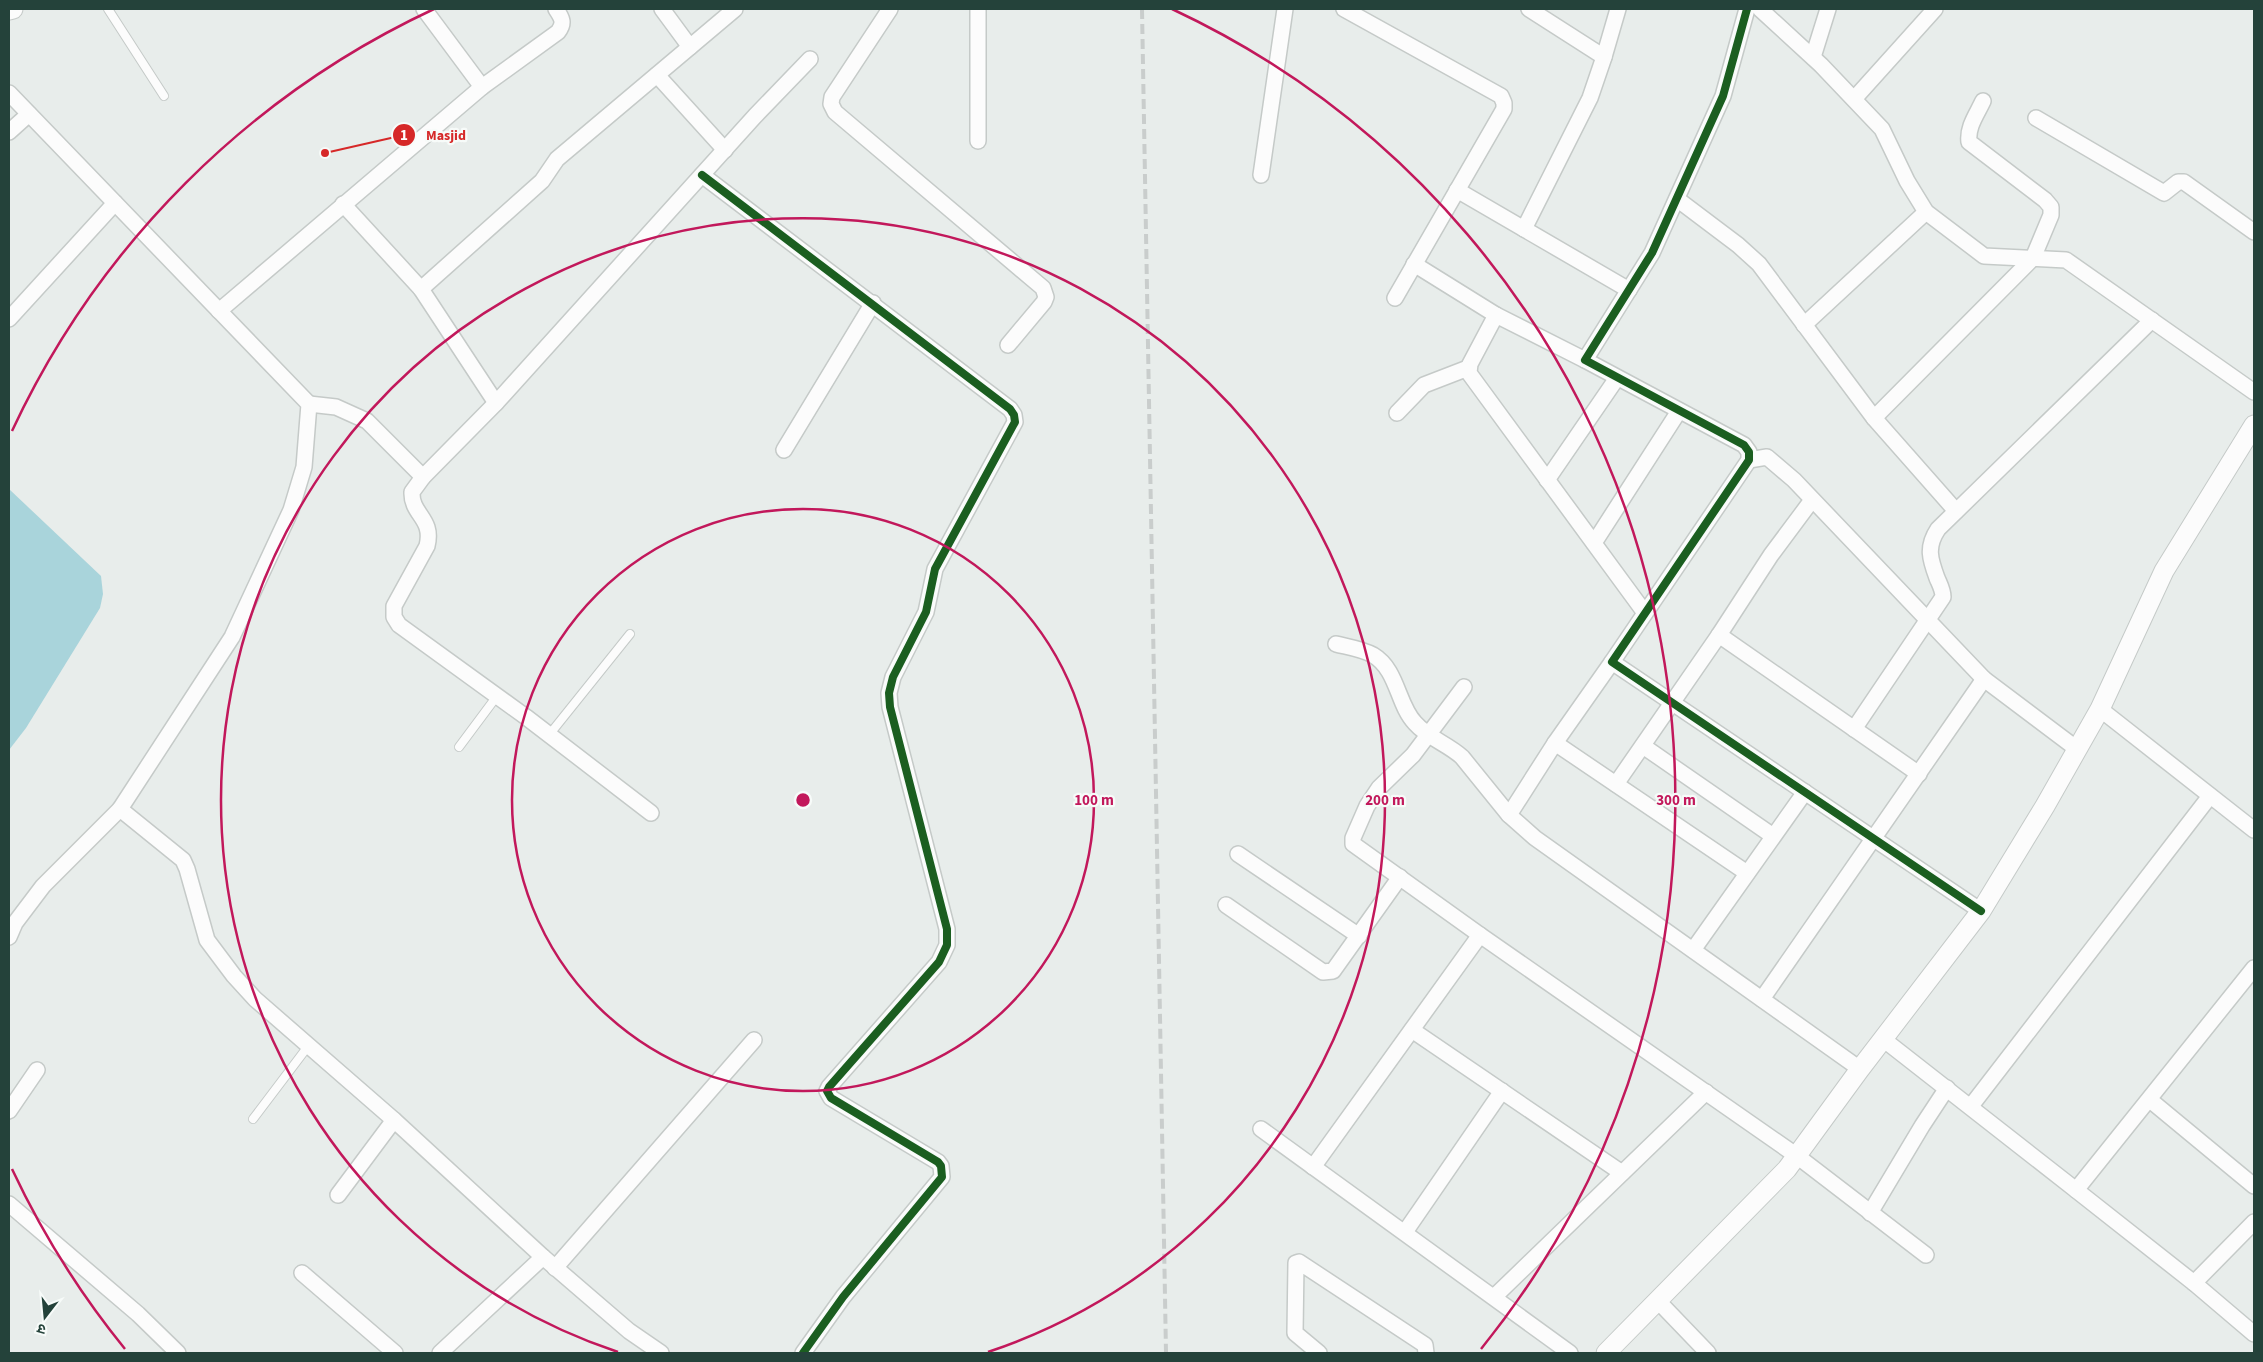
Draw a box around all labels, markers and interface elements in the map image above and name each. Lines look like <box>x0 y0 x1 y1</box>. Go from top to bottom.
callout: Masjid <box>391 121 476 150</box>
text: 1 <box>400 125 408 146</box>
text: Masjid <box>426 126 466 146</box>
text: 100 m <box>1074 790 1114 811</box>
text: 200 m <box>1365 790 1405 811</box>
text: 300 m <box>1656 790 1696 811</box>
centre of rings <box>794 791 812 809</box>
north arrow <box>20 1292 70 1342</box>
text: उ <box>34 1318 48 1339</box>

